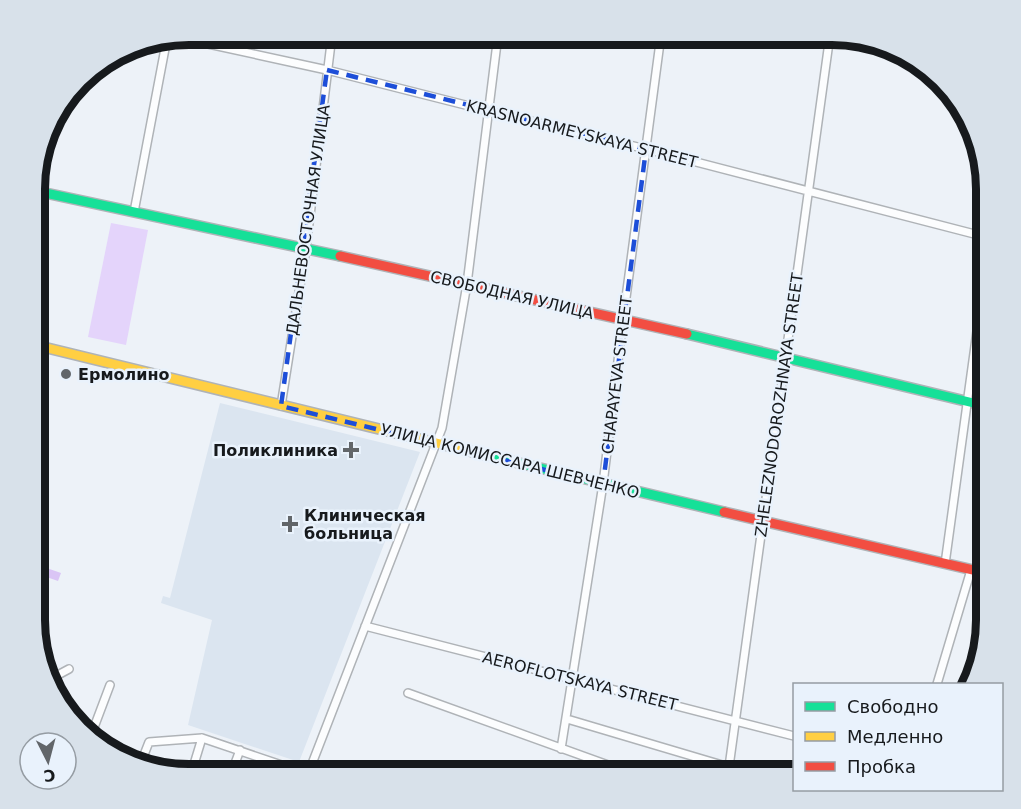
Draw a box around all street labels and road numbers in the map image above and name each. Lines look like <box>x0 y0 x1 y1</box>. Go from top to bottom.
street label: KRASNOARMEYSKAYA STREET <box>464 96 700 172</box>
street label: ДАЛЬНЕВОСТОЧНАЯ УЛИЦА <box>282 103 334 337</box>
street label: СВОБОДНАЯ УЛИЦА <box>428 267 596 323</box>
street label: ZHELEZNODOROZHNAYA STREET <box>751 271 807 538</box>
street label: CHAPAYEVA STREET <box>598 295 636 455</box>
street label: УЛИЦА КОМИССАРА ШЕВЧЕНКО <box>379 420 641 502</box>
street label: AEROFLOTSKAYA STREET <box>480 648 680 715</box>

